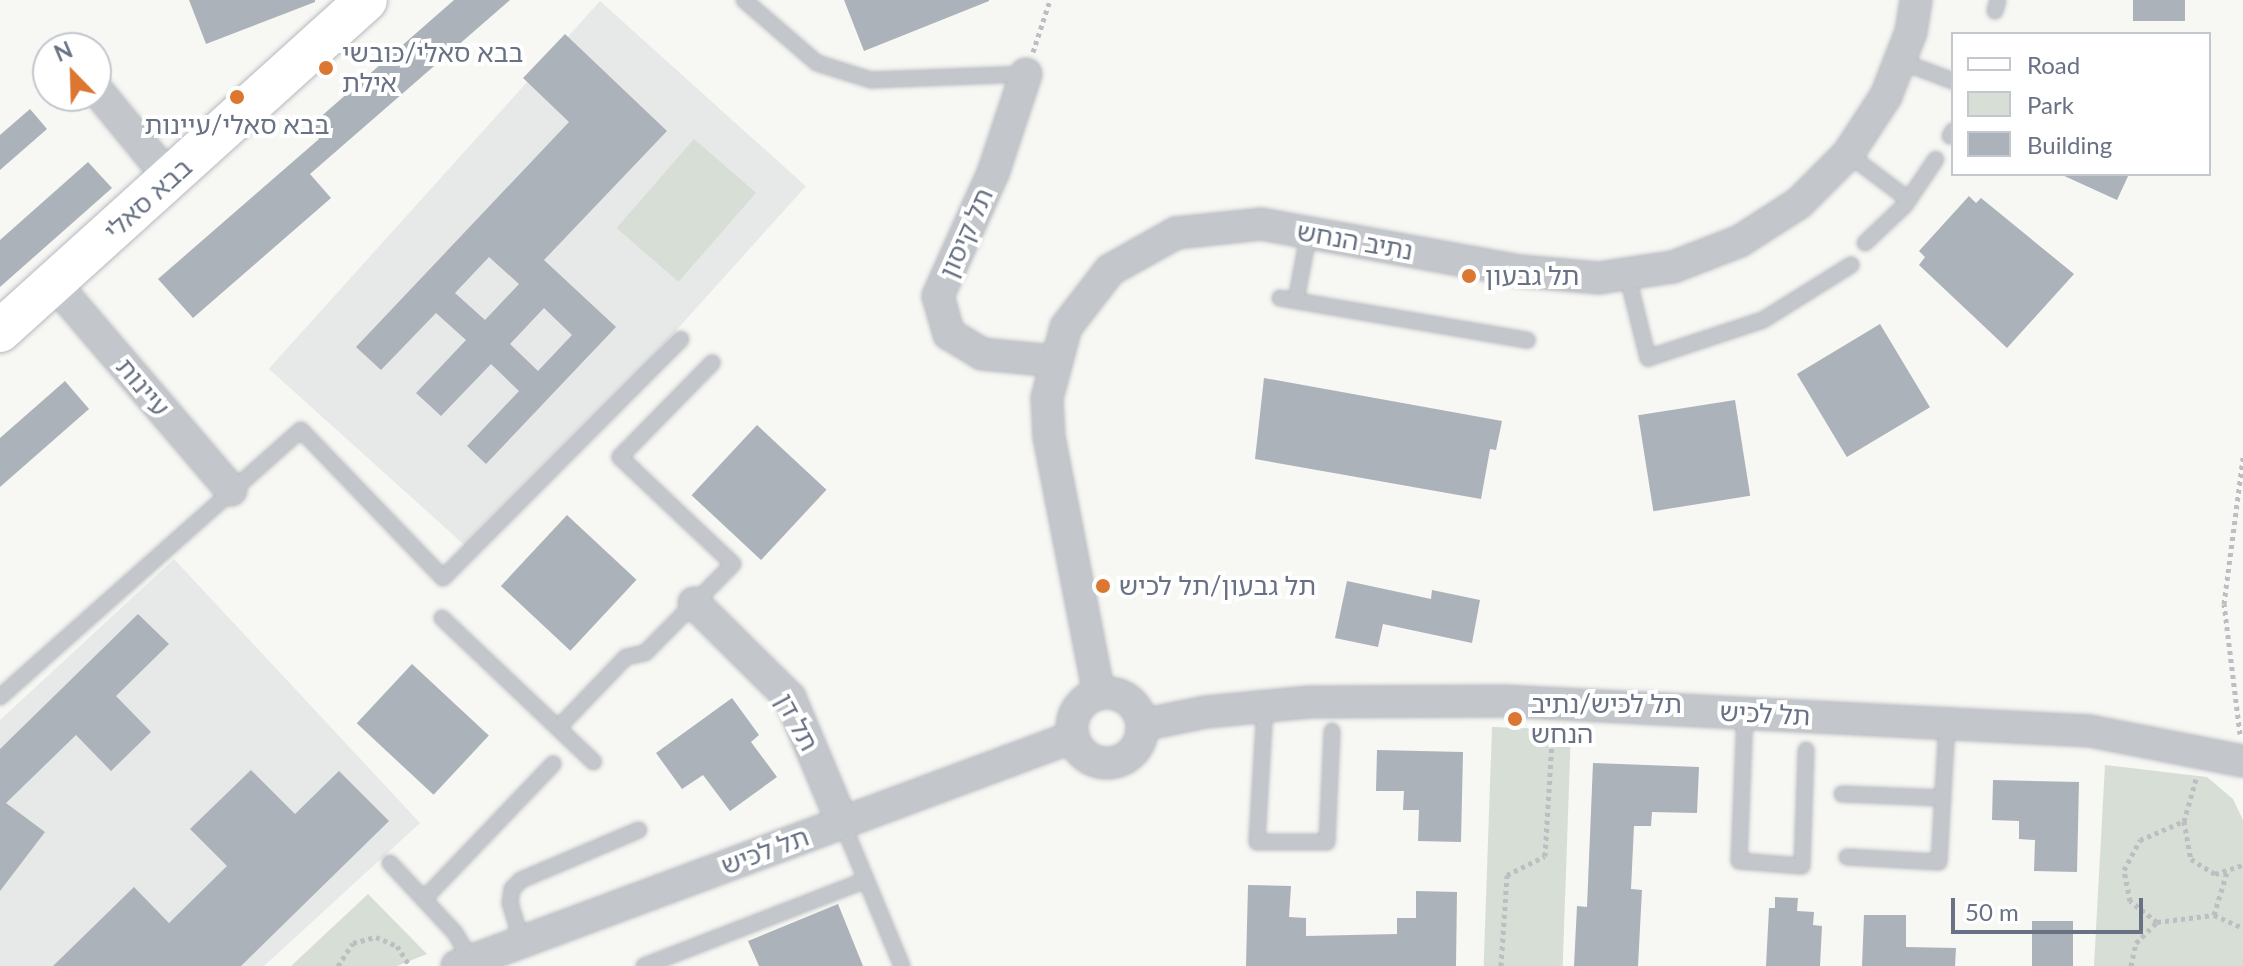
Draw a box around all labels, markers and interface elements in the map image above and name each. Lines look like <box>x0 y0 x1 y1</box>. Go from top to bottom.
north arrow <box>32 32 112 112</box>
legend <box>1951 32 2211 176</box>
text: N <box>50 36 76 67</box>
place label: בבא סאלי/כובשי אילת <box>342 37 523 98</box>
text: Road <box>2027 50 2080 79</box>
marker: בבא סאלי/כובשי אילת <box>317 59 335 77</box>
marker: בבא סאלי/עיינות <box>228 88 246 106</box>
text: Park <box>2027 90 2074 119</box>
place label: בבא סאלי/עיינות <box>144 109 330 141</box>
text: Building <box>2027 130 2112 159</box>
street label: בבא סאלי <box>98 152 198 246</box>
street label: תל קיסון <box>932 183 1000 283</box>
street label: נתיב הנחש <box>1295 215 1415 267</box>
place label: תל גבעון <box>1485 260 1579 292</box>
marker: תל גבעון <box>1460 267 1478 285</box>
street label: עיינות <box>110 352 176 422</box>
place label: תל גבעון/תל לכיש <box>1119 570 1316 602</box>
marker: תל גבעון/תל לכיש <box>1094 577 1112 595</box>
street label: תל דן <box>769 688 825 756</box>
place label: תל לכיש/נתיב הנחש <box>1531 688 1682 750</box>
street label: תל לכיש <box>1719 696 1811 732</box>
marker: תל לכיש/נתיב הנחש <box>1506 710 1524 728</box>
street label: תל לכיש <box>717 821 813 881</box>
scale bar <box>1955 882 2147 932</box>
text: 50 m <box>1965 897 2019 926</box>

